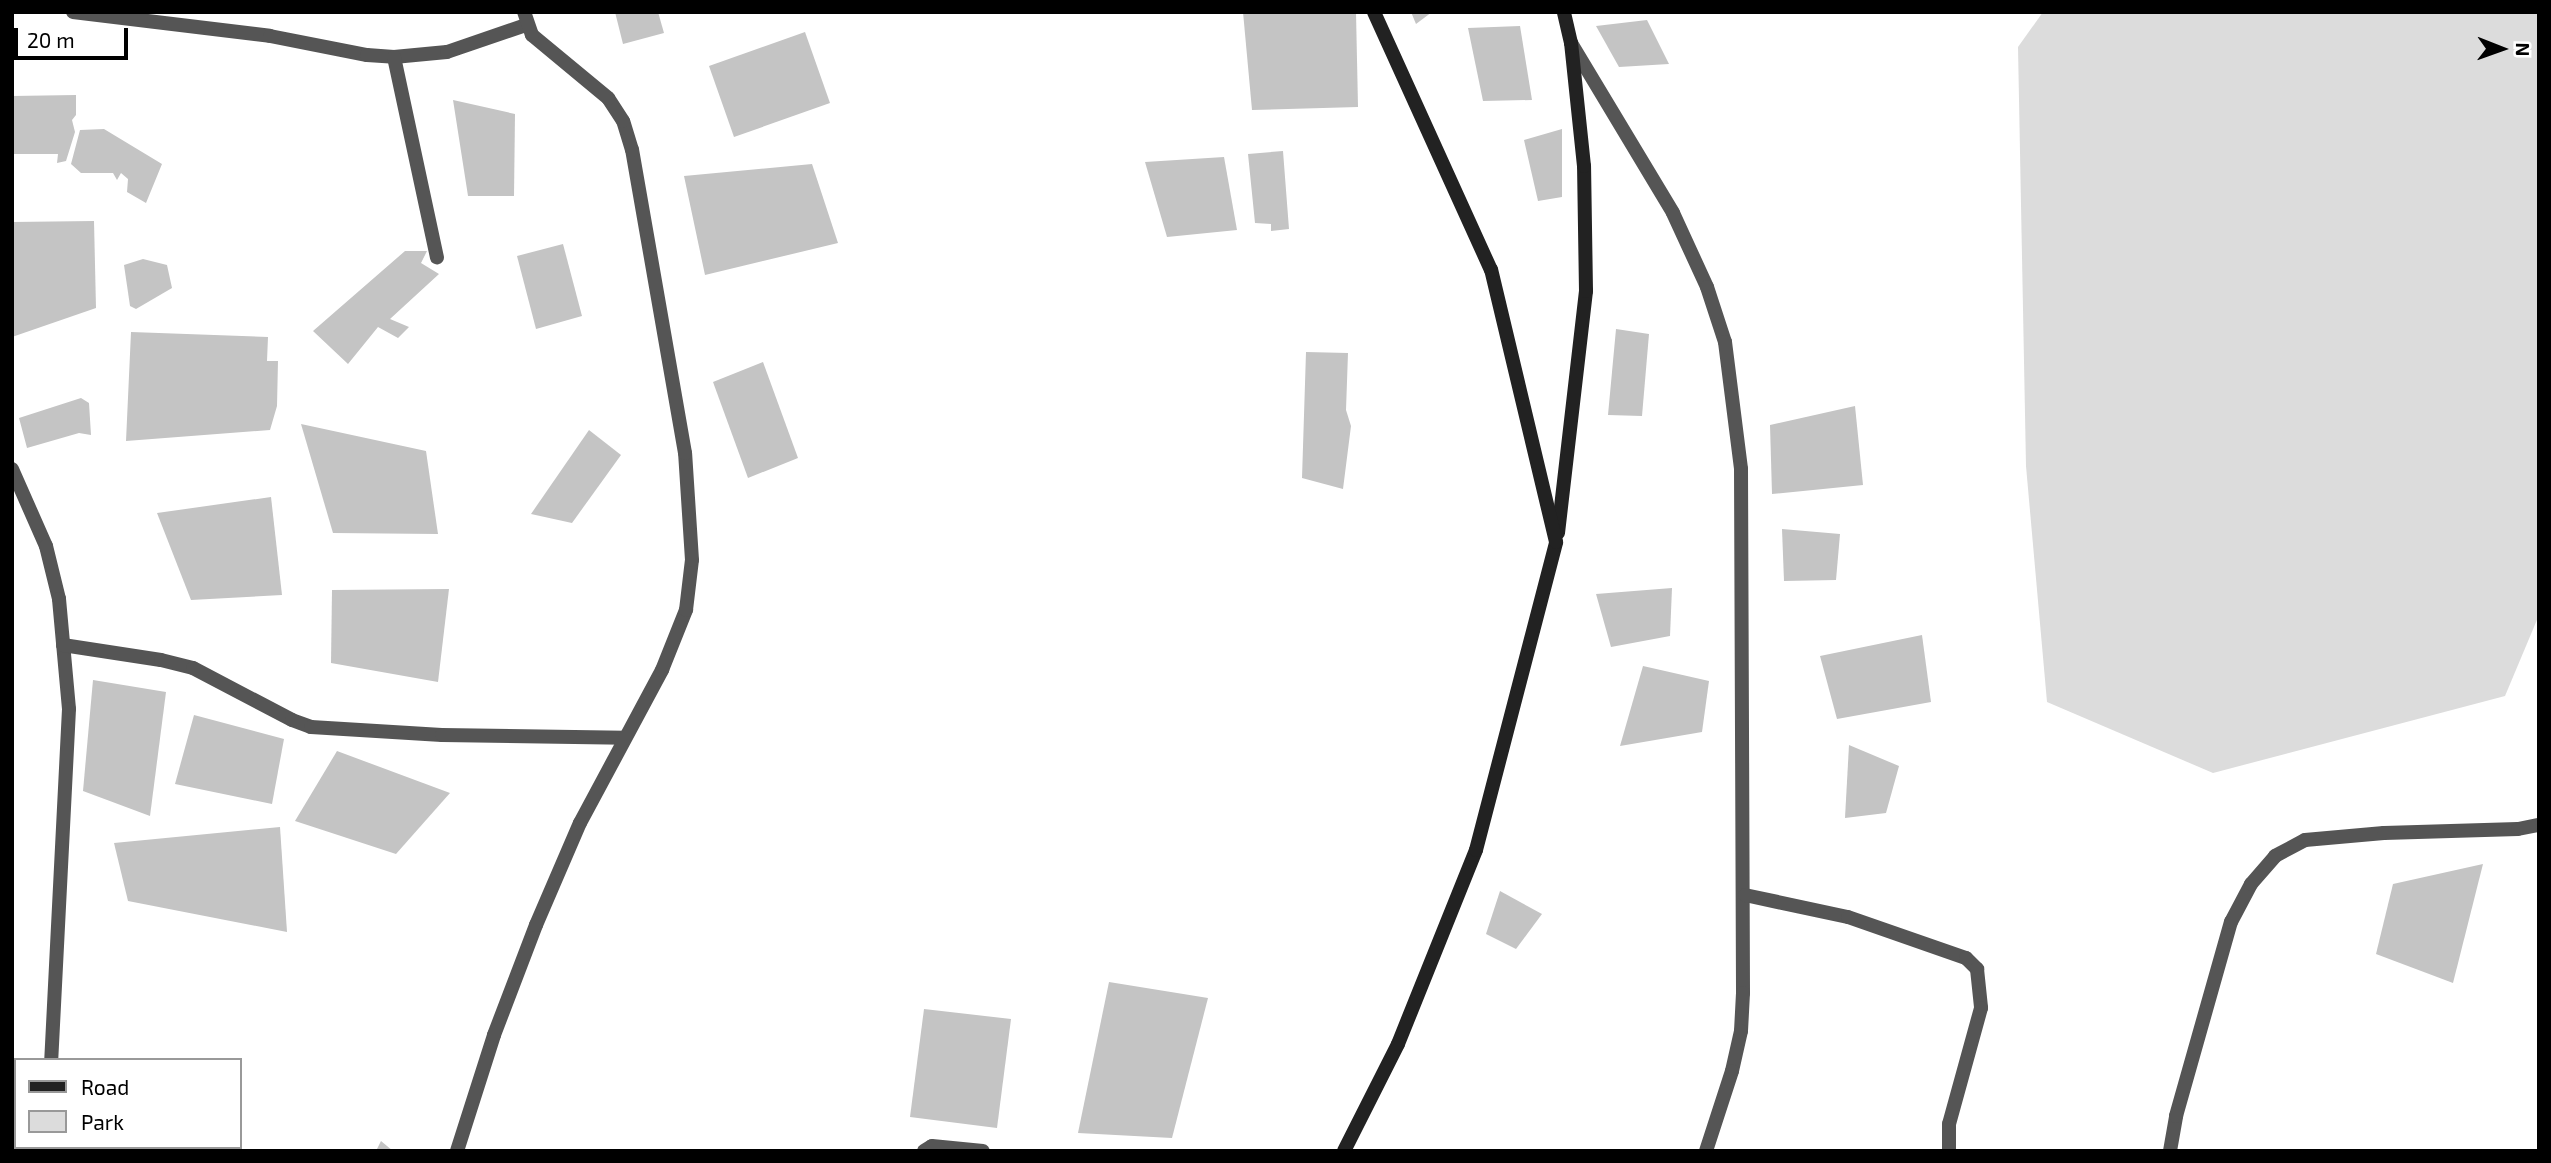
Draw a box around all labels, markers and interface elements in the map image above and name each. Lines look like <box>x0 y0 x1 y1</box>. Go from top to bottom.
scale bar <box>18 14 131 58</box>
north arrow <box>2467 14 2537 84</box>
text: 20 m <box>27 27 75 52</box>
text: N <box>2512 42 2535 56</box>
legend <box>14 1058 242 1149</box>
text: Road <box>81 1074 129 1099</box>
text: Park <box>81 1109 124 1134</box>

